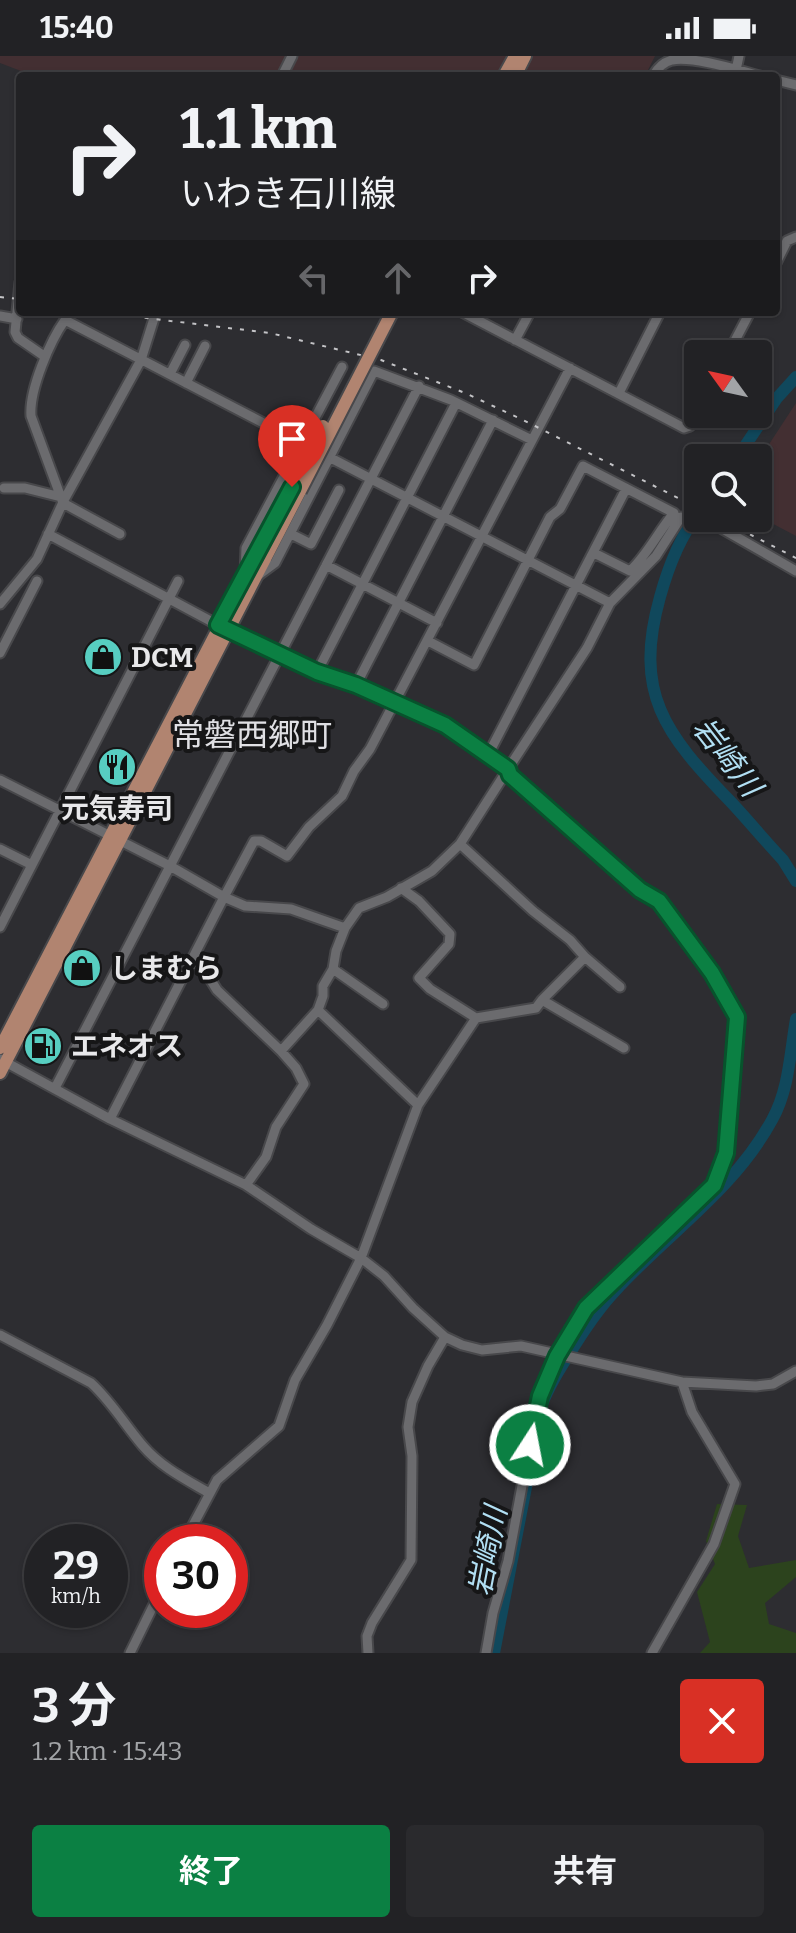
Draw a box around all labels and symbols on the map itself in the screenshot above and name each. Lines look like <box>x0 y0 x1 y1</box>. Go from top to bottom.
north arrow <box>684 340 772 428</box>
pin <box>258 405 326 487</box>
shop icon: DCM <box>82 636 124 678</box>
place label: DCM <box>131 641 193 674</box>
water label: 岩崎川 <box>685 710 771 806</box>
district label: 常磐西郷町 <box>172 716 332 754</box>
restaurant icon: 元気寿司 <box>96 746 138 788</box>
place label: 元気寿司 <box>61 792 173 825</box>
shop icon: しまむら <box>61 947 103 989</box>
place label: しまむら <box>110 952 222 985</box>
fuel station icon: エネオス <box>22 1025 64 1067</box>
place label: エネオス <box>71 1030 183 1063</box>
position arrow <box>488 1403 572 1487</box>
water label: 岩崎川 <box>462 1500 515 1599</box>
speed limit sign: 30 <box>144 1524 248 1628</box>

